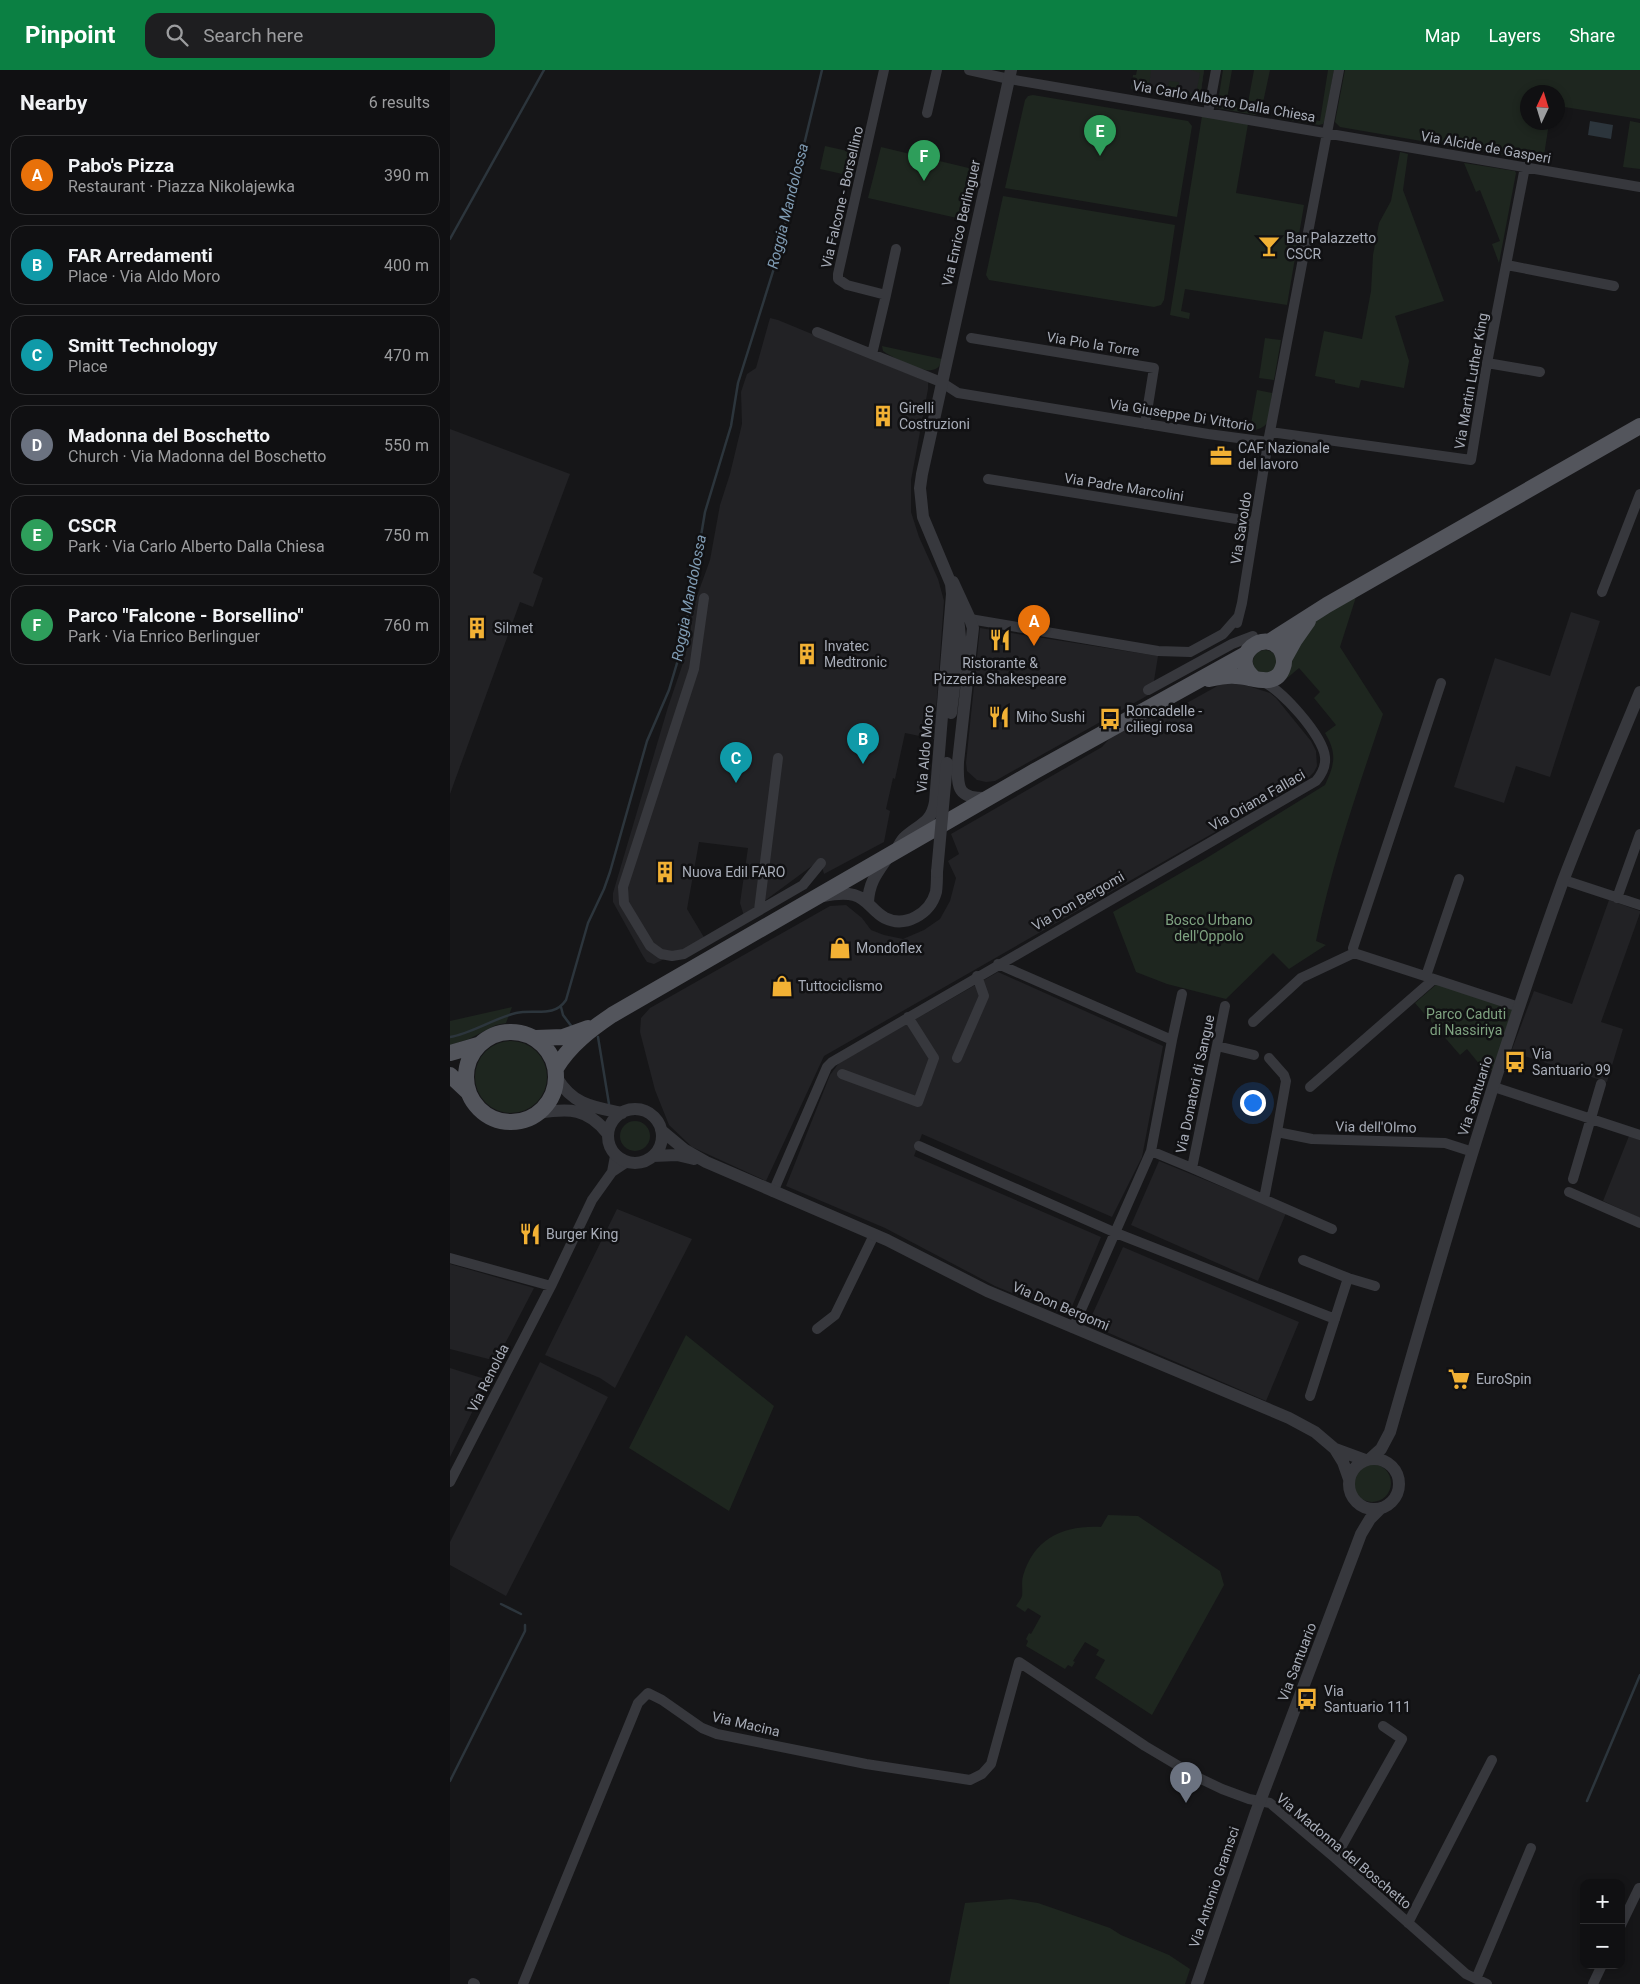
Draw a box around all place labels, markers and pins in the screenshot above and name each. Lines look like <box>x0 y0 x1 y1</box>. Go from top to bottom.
pin: E <box>1084 115 1116 156</box>
pin: F <box>908 140 940 181</box>
place label: Bar Palazzetto CSCR <box>1286 230 1376 262</box>
bar icon: Bar Palazzetto CSCR <box>1256 233 1282 259</box>
place label: Girelli Costruzioni <box>899 400 970 432</box>
building icon: Girelli Costruzioni <box>870 403 896 429</box>
place label: CAF Nazionale del lavoro <box>1238 440 1330 472</box>
office icon: CAF Nazionale del lavoro <box>1208 443 1234 469</box>
pin: A <box>1018 605 1050 646</box>
building icon: Silmet <box>464 615 490 641</box>
place label: Silmet <box>494 620 534 636</box>
restaurant icon: Ristorante & Pizzeria Shakespeare <box>987 627 1013 653</box>
place label: Invatec Medtronic <box>824 638 887 670</box>
building icon: Invatec Medtronic <box>794 641 820 667</box>
place label: Ristorante & Pizzeria Shakespeare <box>934 655 1066 687</box>
place label: Roncadelle - ciliegi rosa <box>1126 703 1202 735</box>
restaurant icon: Miho Sushi <box>986 704 1012 730</box>
bus stop icon: Roncadelle - ciliegi rosa <box>1097 706 1123 732</box>
place label: Miho Sushi <box>1016 709 1085 725</box>
pin: B <box>847 723 879 764</box>
pin: C <box>720 742 752 783</box>
building icon: Nuova Edil FARO <box>652 859 678 885</box>
place label: Nuova Edil FARO <box>682 864 785 880</box>
shop icon: Mondoflex <box>827 935 853 961</box>
place label: Mondoflex <box>856 940 922 956</box>
shop icon: Tuttociclismo <box>769 973 795 999</box>
place label: Tuttociclismo <box>798 978 883 994</box>
place label: Via Santuario 99 <box>1532 1046 1611 1078</box>
bus stop icon: Via Santuario 99 <box>1502 1049 1528 1075</box>
restaurant icon: Burger King <box>517 1221 543 1247</box>
place label: Burger King <box>546 1226 618 1242</box>
supermarket icon: EuroSpin <box>1446 1366 1472 1392</box>
place label: EuroSpin <box>1476 1371 1531 1387</box>
place label: Via Santuario 111 <box>1324 1683 1411 1715</box>
bus stop icon: Via Santuario 111 <box>1294 1686 1320 1712</box>
pin: D <box>1170 1762 1202 1803</box>

